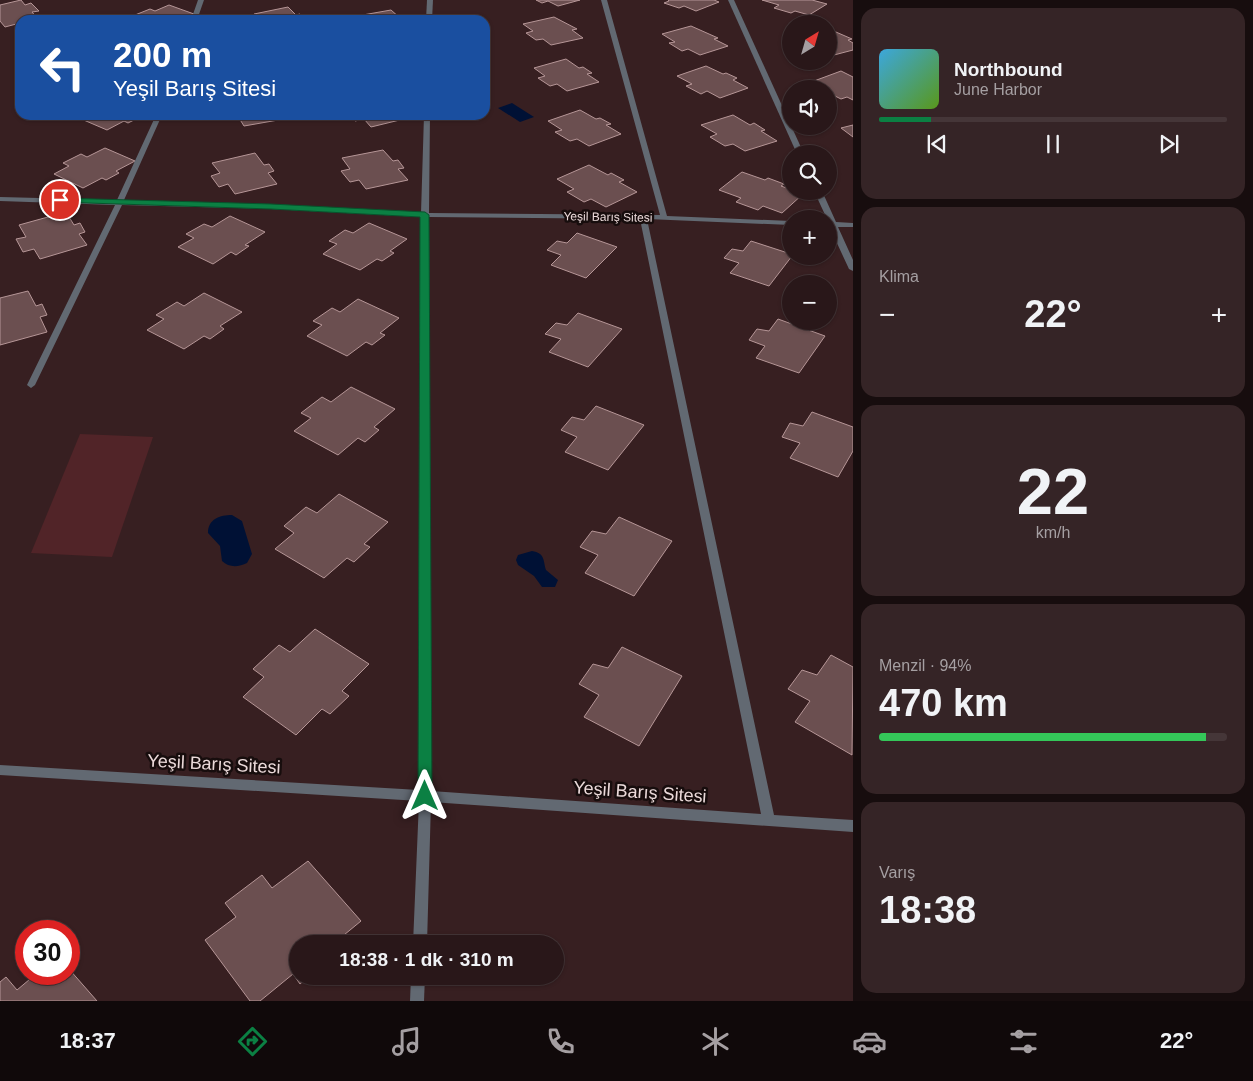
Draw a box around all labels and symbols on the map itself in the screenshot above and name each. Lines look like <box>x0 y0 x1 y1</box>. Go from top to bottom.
north arrow <box>782 15 838 70</box>
pin <box>39 179 81 221</box>
street label: Yeşil Barış Sitesi <box>563 209 653 225</box>
street label: Yeşil Barış Sitesi <box>147 751 281 777</box>
position arrow <box>398 769 450 821</box>
street label: Yeşil Barış Sitesi <box>573 777 707 807</box>
speed limit sign: 30 <box>15 920 80 985</box>

